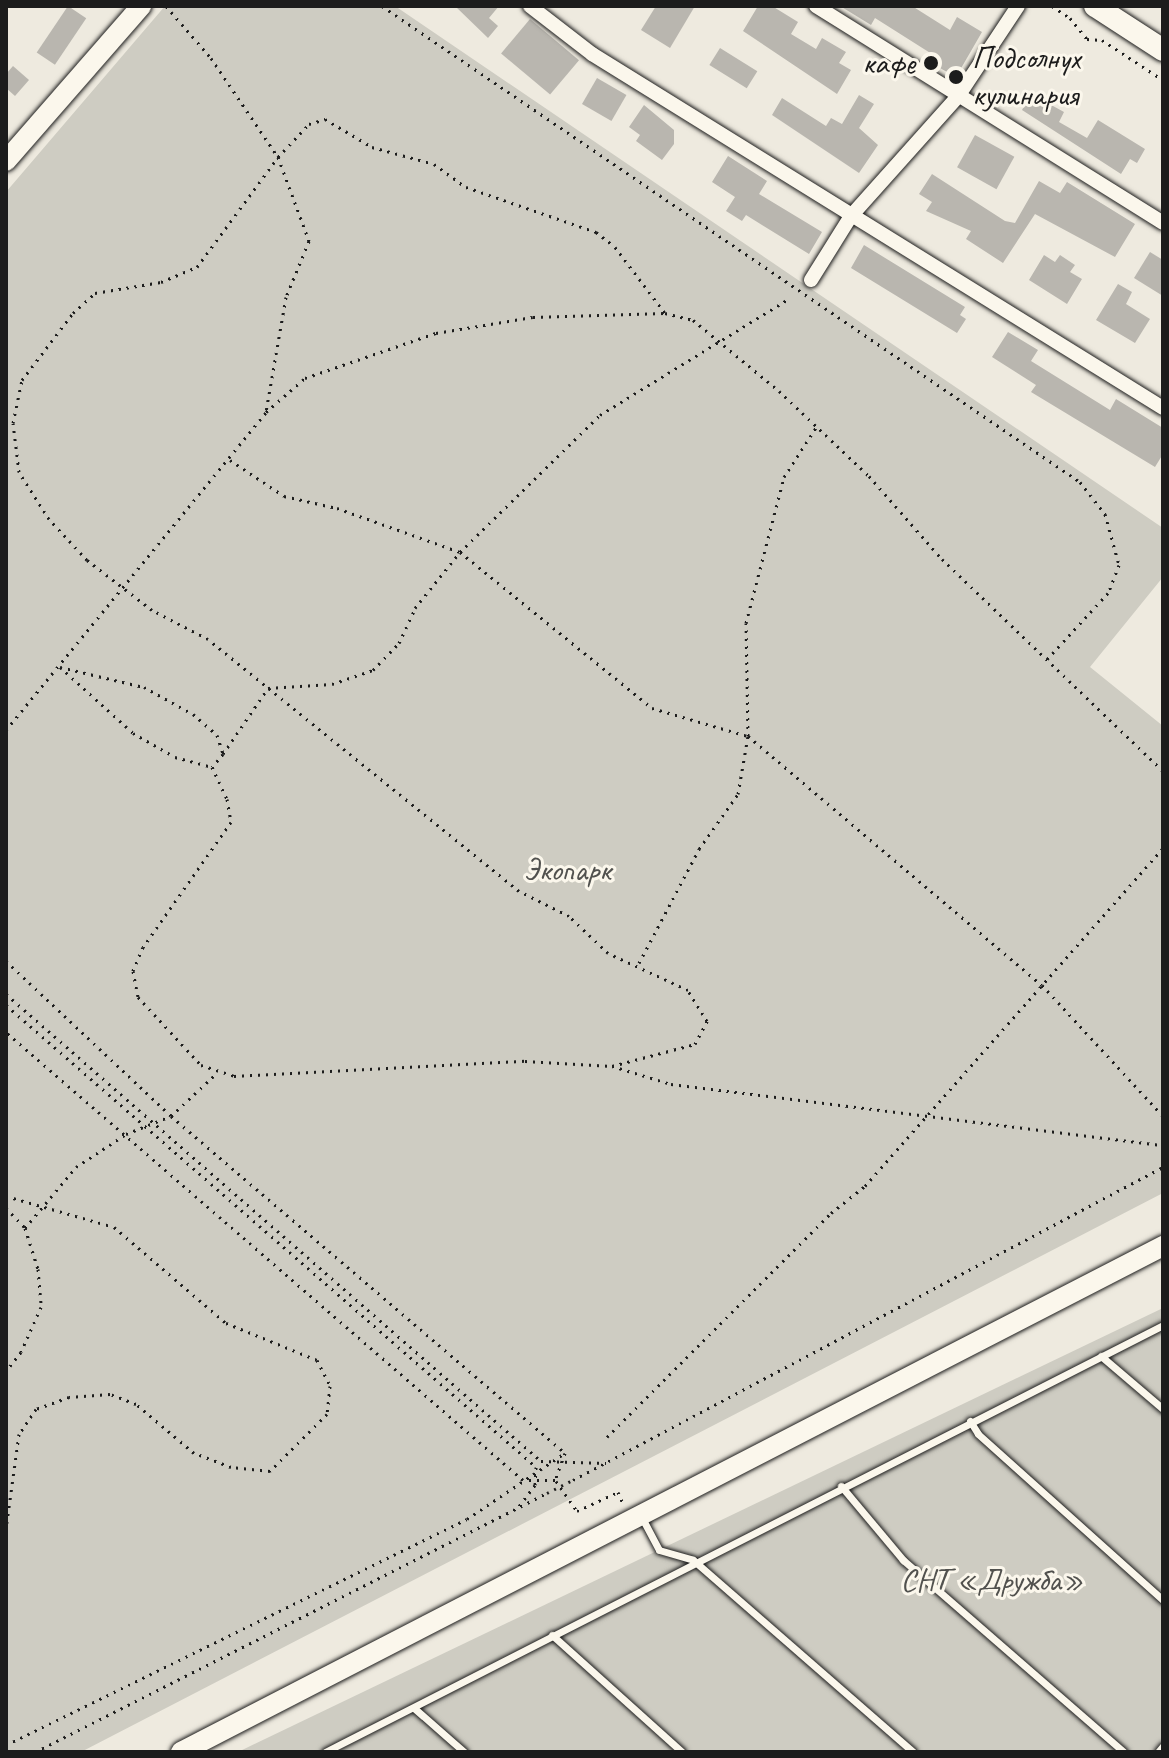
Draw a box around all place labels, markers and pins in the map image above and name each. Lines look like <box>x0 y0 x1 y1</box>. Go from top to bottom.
place label: Подсолнух кулинария <box>972 40 1081 115</box>
place label: кафе <box>862 44 915 82</box>
marker: кафе <box>922 54 940 72</box>
marker: Подсолнух кулинария <box>947 68 965 86</box>

